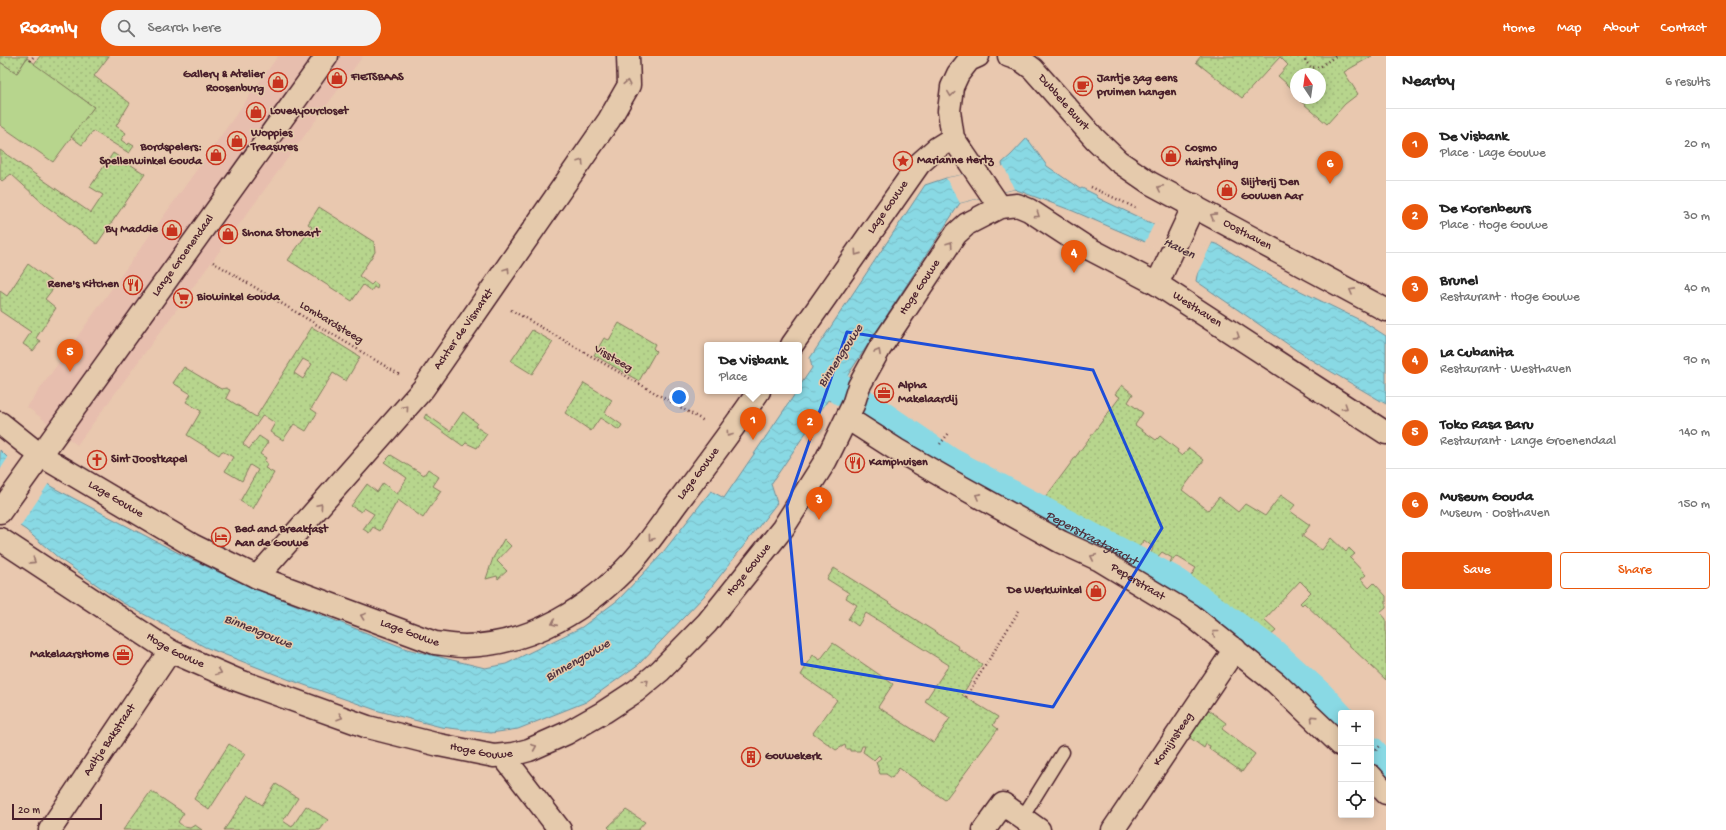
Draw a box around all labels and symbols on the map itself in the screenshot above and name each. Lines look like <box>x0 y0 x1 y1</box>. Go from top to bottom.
shop icon: FIETSBAAS <box>326 67 348 89</box>
place label: Gallery & Atelier Roosenburg <box>183 68 266 96</box>
north arrow <box>1290 68 1326 104</box>
shop icon: Gallery & Atelier Roosenburg <box>267 71 289 93</box>
place label: FIETSBAAS <box>350 71 404 85</box>
street label: Dubbele Buurt <box>1034 71 1092 135</box>
place label: Jantje zag eens pruimen hangen <box>1096 72 1178 100</box>
cafe icon: Jantje zag eens pruimen hangen <box>1072 75 1094 97</box>
one-way arrow <box>622 80 631 87</box>
one-way arrow <box>947 91 956 97</box>
shop icon: Love4yourcloset <box>245 101 267 123</box>
place label: Love4yourcloset <box>270 105 349 119</box>
place label: Woppies Treasures <box>250 127 298 155</box>
shop icon: Woppies Treasures <box>226 130 248 152</box>
place label: Bordspelers: Spellenwinkel Gouda <box>99 141 203 169</box>
place label: Cosmo Hairstyling <box>1184 142 1239 170</box>
shop icon: Bordspelers: Spellenwinkel Gouda <box>205 144 227 166</box>
shop icon: Cosmo Hairstyling <box>1160 145 1182 167</box>
place icon: Marianne Hertz <box>892 150 914 172</box>
pin: 6 <box>1317 151 1343 184</box>
place label: Marianne Hertz <box>917 154 994 168</box>
one-way arrow <box>576 159 583 166</box>
place label: Slijterij Den Gouwen Aar <box>1241 176 1304 204</box>
street label: Lage Gouwe <box>865 177 912 237</box>
shop icon: Slijterij Den Gouwen Aar <box>1216 179 1238 201</box>
one-way arrow <box>1156 185 1164 192</box>
one-way arrow <box>1033 210 1040 218</box>
street label: Lange Groenendaal <box>149 212 218 300</box>
one-way arrow <box>1210 213 1217 220</box>
street label: Oosthaven <box>1220 216 1274 254</box>
shop icon: By Maddie <box>161 219 183 241</box>
place label: By Maddie <box>104 223 159 237</box>
shop icon: Shona Stoneart <box>217 223 239 245</box>
place label: Shona Stoneart <box>242 227 321 241</box>
water label: Haven <box>1161 235 1198 263</box>
pin: 4 <box>1061 240 1087 273</box>
one-way arrow <box>945 241 952 248</box>
one-way arrow <box>854 249 862 256</box>
street label: Hoge Gouwe <box>897 256 944 318</box>
one-way arrow <box>502 267 509 274</box>
restaurant icon: Rene's Kitchen <box>122 274 144 296</box>
place label: Rene's Kitchen <box>47 278 119 292</box>
street label: Achter de Vismarkt <box>431 286 498 373</box>
supermarket icon: Biowinkel Gouda <box>172 287 194 309</box>
street label: Westhaven <box>1170 289 1224 331</box>
one-way arrow <box>1349 289 1356 296</box>
place label: Biowinkel Gouda <box>196 291 281 305</box>
street label: Lombardsteeg <box>297 298 366 348</box>
water label: Binnengouwe <box>815 321 868 390</box>
one-way arrow <box>1232 331 1239 338</box>
pin: 5 <box>57 339 83 372</box>
street label: Vissteeg <box>590 342 635 376</box>
one-way arrow <box>873 349 880 356</box>
place label: Alpha Makelaardij <box>897 379 958 407</box>
office icon: Alpha Makelaardij <box>873 382 895 404</box>
your location <box>669 387 689 407</box>
one-way arrow <box>1341 402 1348 410</box>
one-way arrow <box>401 406 408 413</box>
pin: 1 <box>740 407 766 440</box>
pin: 2 <box>797 409 823 442</box>
one-way arrow <box>727 430 734 437</box>
street label: Lage Gouwe <box>675 444 724 503</box>
church icon: Sint Joostkapel <box>86 449 108 471</box>
restaurant icon: Kamphuisen <box>844 452 866 474</box>
place label: Sint Joostkapel <box>111 453 188 467</box>
place label: Kamphuisen <box>868 456 928 470</box>
street label: Lage Gouwe <box>85 478 146 522</box>
pin: 3 <box>806 487 832 520</box>
one-way arrow <box>975 493 982 501</box>
one-way arrow <box>315 503 323 511</box>
water label: Peperstraatgracht <box>1043 508 1142 570</box>
place label: Bed and Breakfast Aan de Gouwe <box>234 523 329 551</box>
hotel icon: Bed and Breakfast Aan de Gouwe <box>210 526 232 548</box>
one-way arrow <box>648 534 655 541</box>
street label: Hoge Gouwe <box>724 540 775 600</box>
one-way arrow <box>1089 554 1097 562</box>
one-way arrow <box>28 556 35 563</box>
street label: Peperstraat <box>1107 560 1168 605</box>
shop icon: De Werkwinkel <box>1085 580 1107 602</box>
place label: De Werkwinkel <box>1006 584 1082 598</box>
water label: Binnengouwe <box>222 612 295 653</box>
one-way arrow <box>359 613 366 621</box>
street label: Lage Gouwe <box>378 616 440 650</box>
one-way arrow <box>551 618 559 626</box>
street label: Hoge Gouwe <box>143 630 207 672</box>
one-way arrow <box>1212 631 1219 638</box>
water label: Binnengouwe <box>543 636 614 685</box>
office icon: MakelaarsHome <box>112 644 134 666</box>
place label: MakelaarsHome <box>30 648 110 662</box>
one-way arrow <box>214 667 222 675</box>
one-way arrow <box>642 680 649 687</box>
street label: Aaltje Bakstraat <box>81 701 140 779</box>
street label: Komijnsteeg <box>1151 710 1197 769</box>
one-way arrow <box>337 712 344 721</box>
one-way arrow <box>1310 715 1318 723</box>
street label: Hoge Gouwe <box>448 740 514 763</box>
one-way arrow <box>530 744 537 752</box>
building icon: Gouwekerk <box>740 746 762 768</box>
place label: Gouwekerk <box>765 750 823 764</box>
scale bar <box>12 802 102 821</box>

